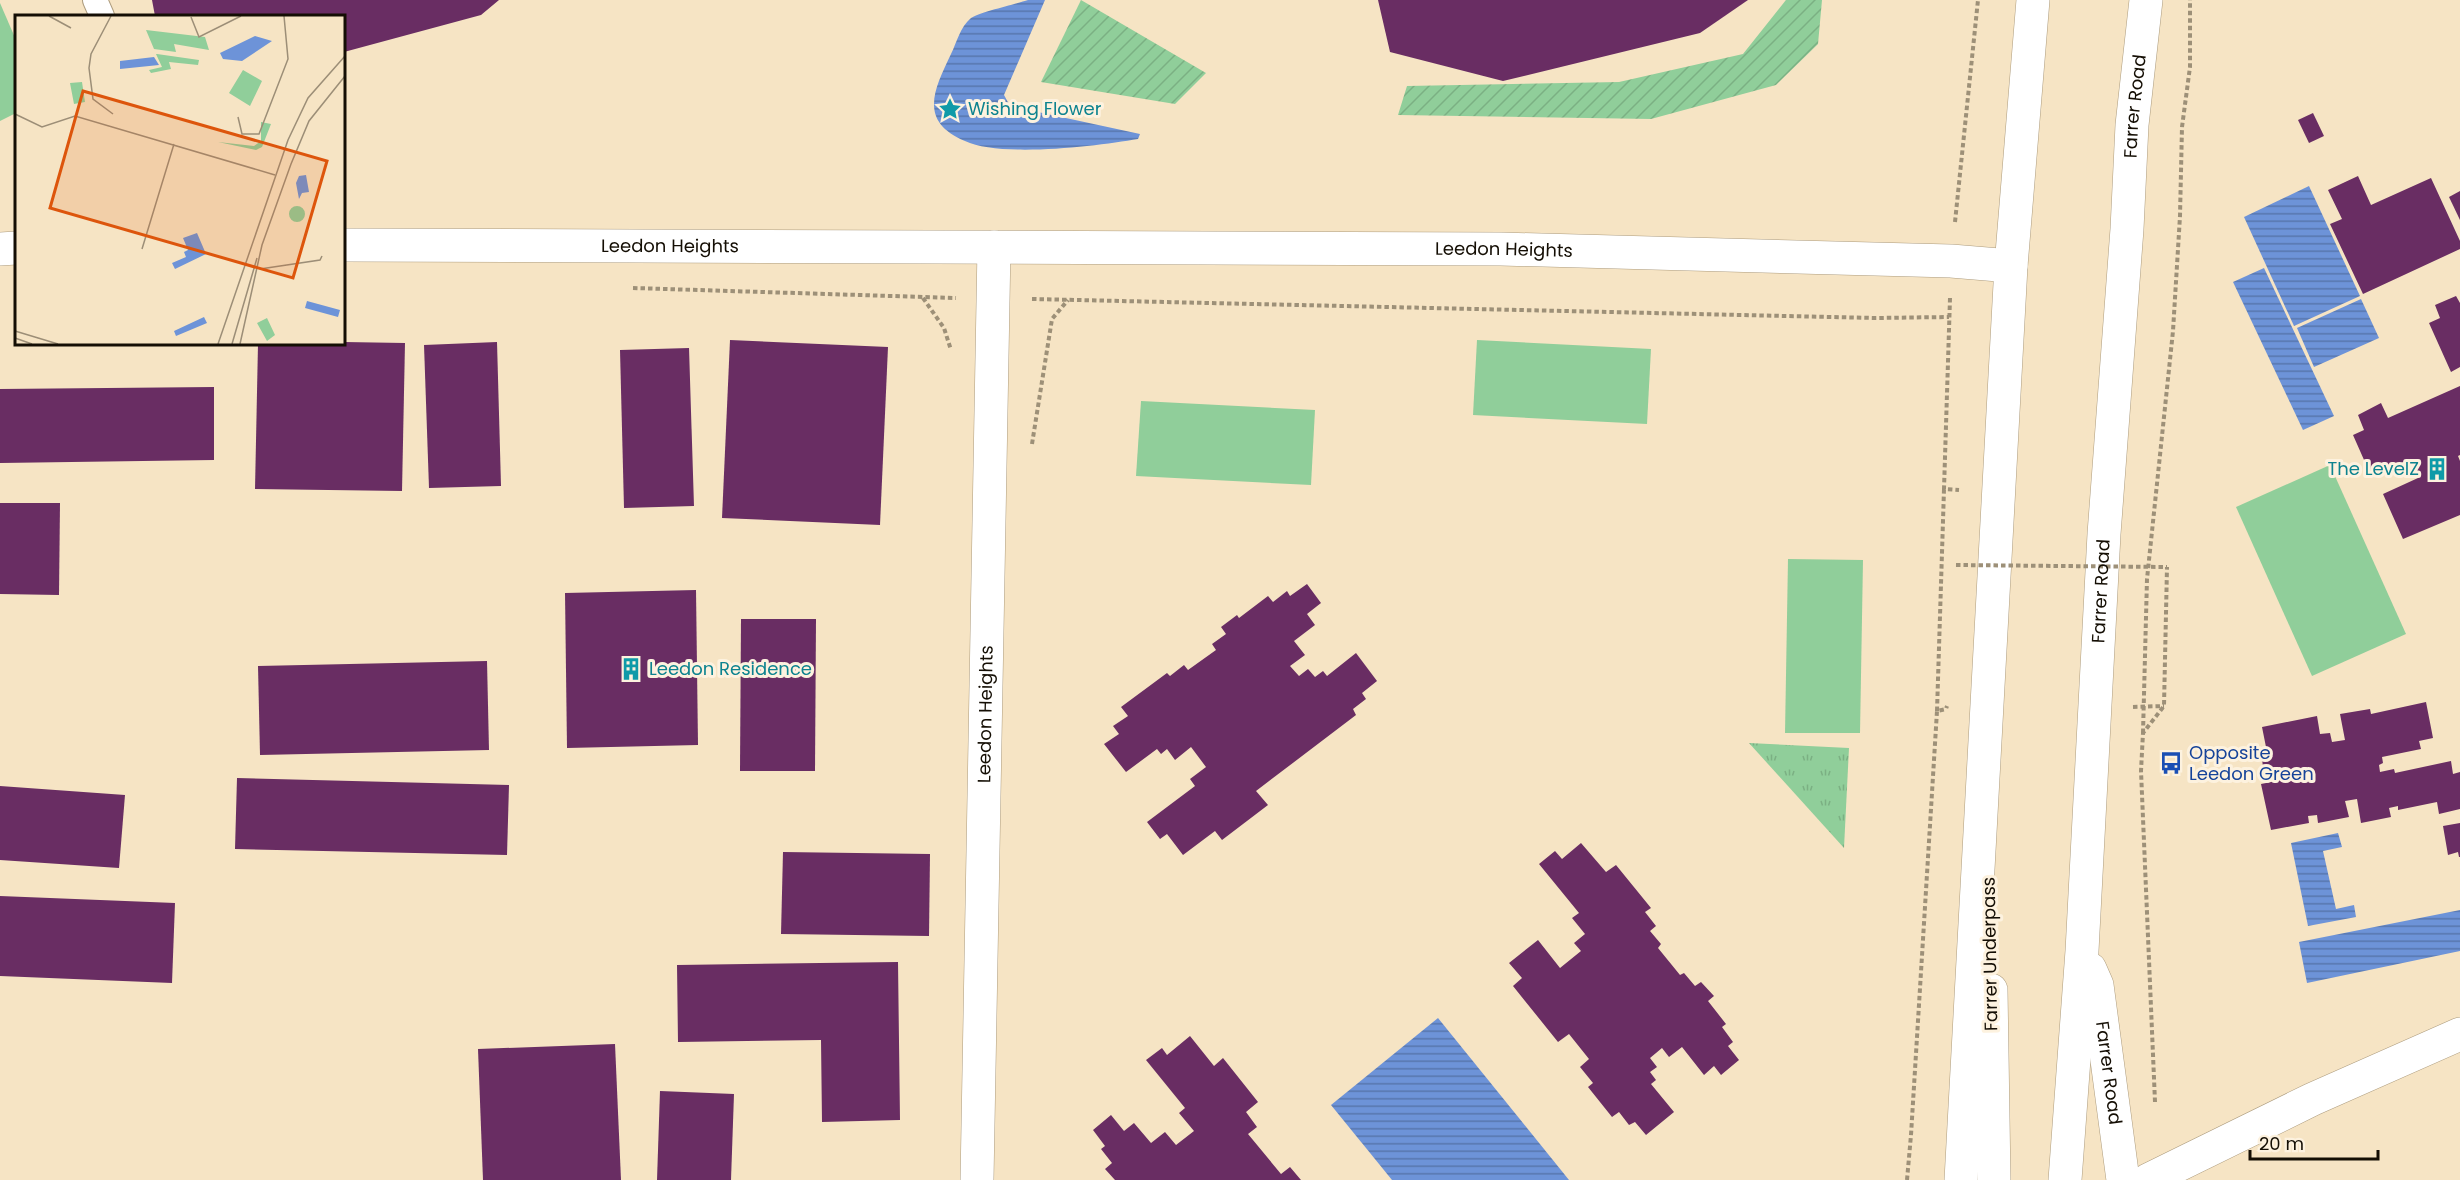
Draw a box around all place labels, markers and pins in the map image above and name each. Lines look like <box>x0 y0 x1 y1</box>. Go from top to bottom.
place icon: Wishing Flower <box>937 96 963 122</box>
place label: Wishing Flower <box>968 96 1102 121</box>
place label: The LevelZ <box>2327 456 2419 481</box>
building icon: The LevelZ <box>2424 456 2450 482</box>
building icon: Leedon Residence <box>618 656 644 682</box>
place label: Leedon Residence <box>649 656 812 681</box>
place label: Opposite Leedon Green <box>2189 740 2314 786</box>
bus stop icon: Opposite Leedon Green <box>2158 750 2184 776</box>

